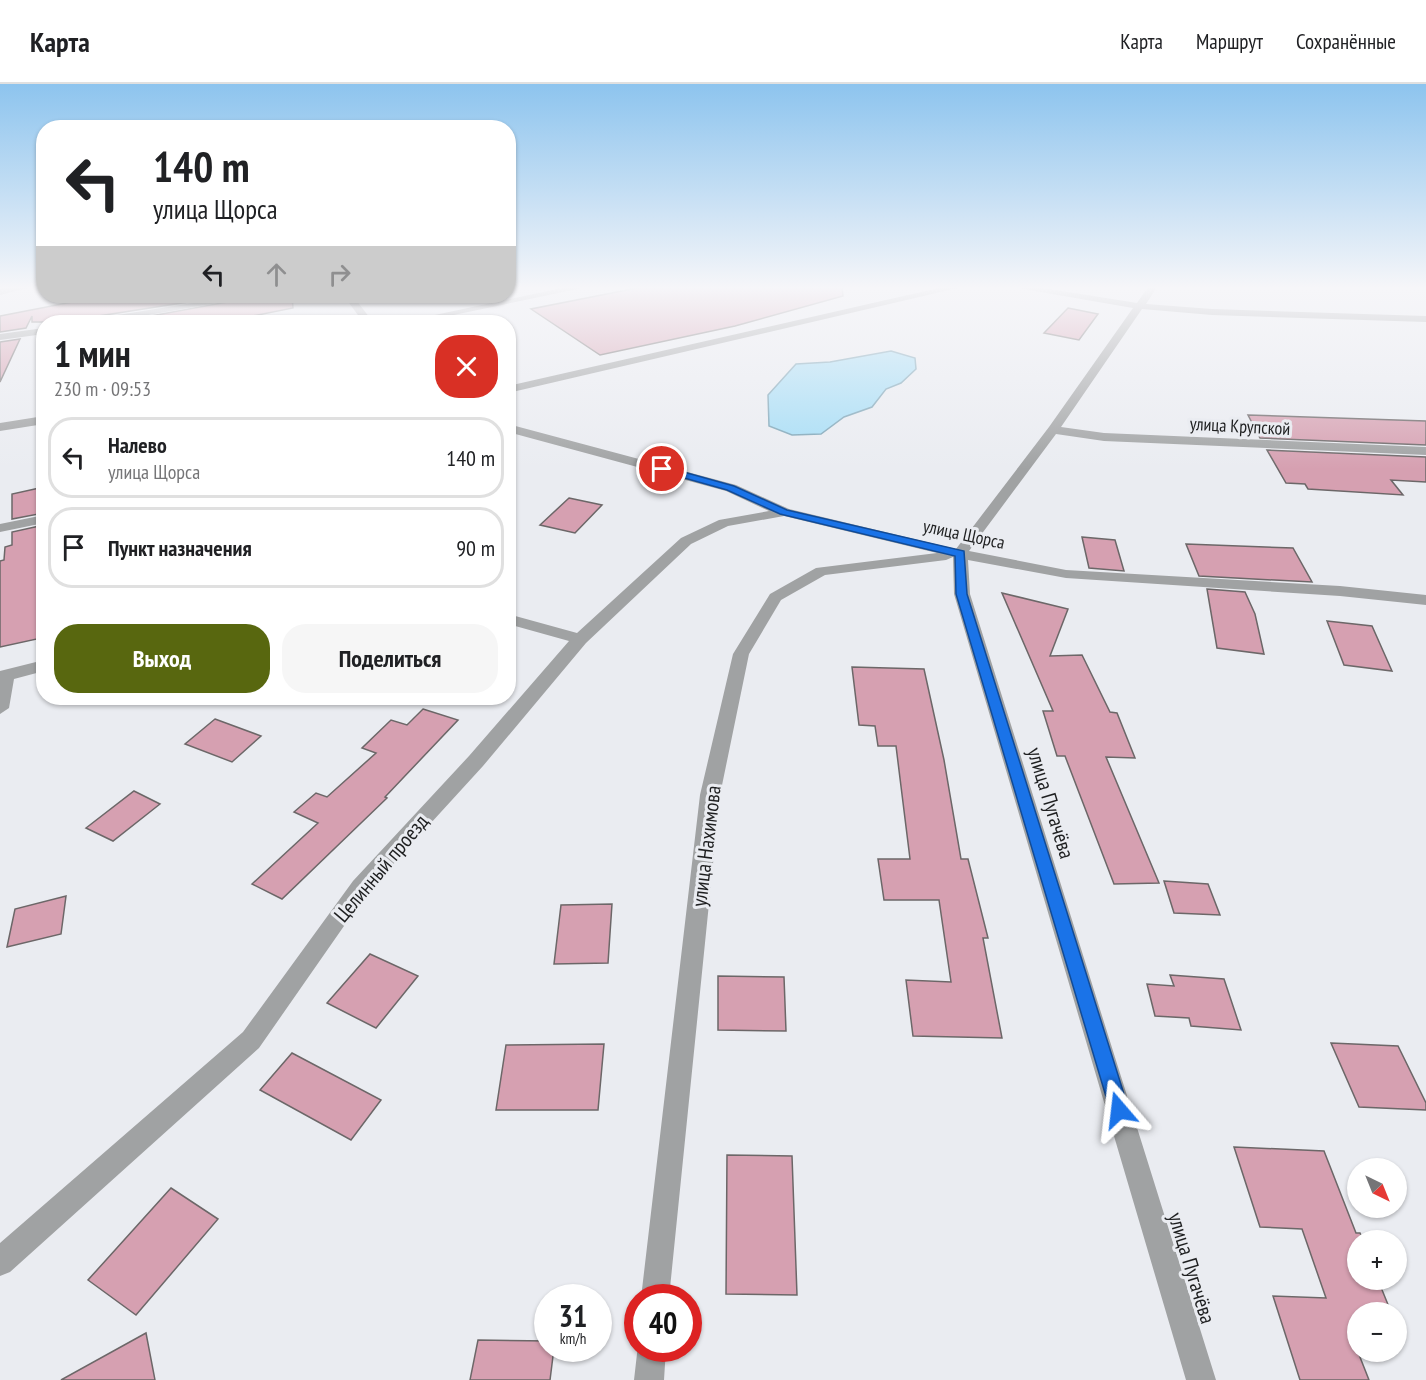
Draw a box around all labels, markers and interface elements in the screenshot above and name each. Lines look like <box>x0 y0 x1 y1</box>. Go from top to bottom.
text: Карта <box>30 23 90 60</box>
text: Карта <box>1120 28 1163 55</box>
text: Маршрут <box>1196 28 1263 55</box>
text: Сохранённые <box>1296 28 1396 55</box>
text: 140 m <box>153 139 250 194</box>
icon: left <box>54 144 132 222</box>
text: улица Щорса <box>153 192 277 226</box>
icon: left <box>197 258 230 291</box>
icon: ahead <box>260 258 293 291</box>
icon: right <box>323 258 356 291</box>
text: 1 мин <box>54 330 131 377</box>
button: close <box>435 335 498 398</box>
text: 230 m · 09:53 <box>54 376 151 402</box>
street label: улица Крупской <box>1189 412 1291 440</box>
text: Налево <box>108 431 167 459</box>
icon: left <box>57 441 90 474</box>
pin <box>636 443 687 494</box>
text: 140 m <box>446 444 495 472</box>
icon: arrive <box>645 452 678 485</box>
text: улица Щорса <box>108 459 200 485</box>
street label: улица Щорса <box>921 514 1007 554</box>
icon: arrive <box>57 531 90 564</box>
text: Пункт назначения <box>108 534 252 562</box>
text: 90 m <box>456 534 495 562</box>
button: Выход <box>54 624 270 693</box>
button: Поделиться <box>282 624 498 693</box>
street label: улица Пугачёва <box>1021 744 1081 862</box>
street label: улица Нахимова <box>685 784 727 908</box>
street label: Целинный проезд <box>328 808 434 928</box>
position arrow <box>1087 1078 1151 1142</box>
north arrow <box>1347 1158 1407 1218</box>
map controls <box>1347 1158 1407 1362</box>
street label: улица Пугачёва <box>1162 1209 1222 1327</box>
button: + <box>1347 1230 1407 1290</box>
speed limit sign: 40 <box>624 1284 702 1362</box>
text: 31 <box>559 1296 587 1335</box>
button: − <box>1347 1302 1407 1362</box>
text: km/h <box>560 1329 586 1348</box>

